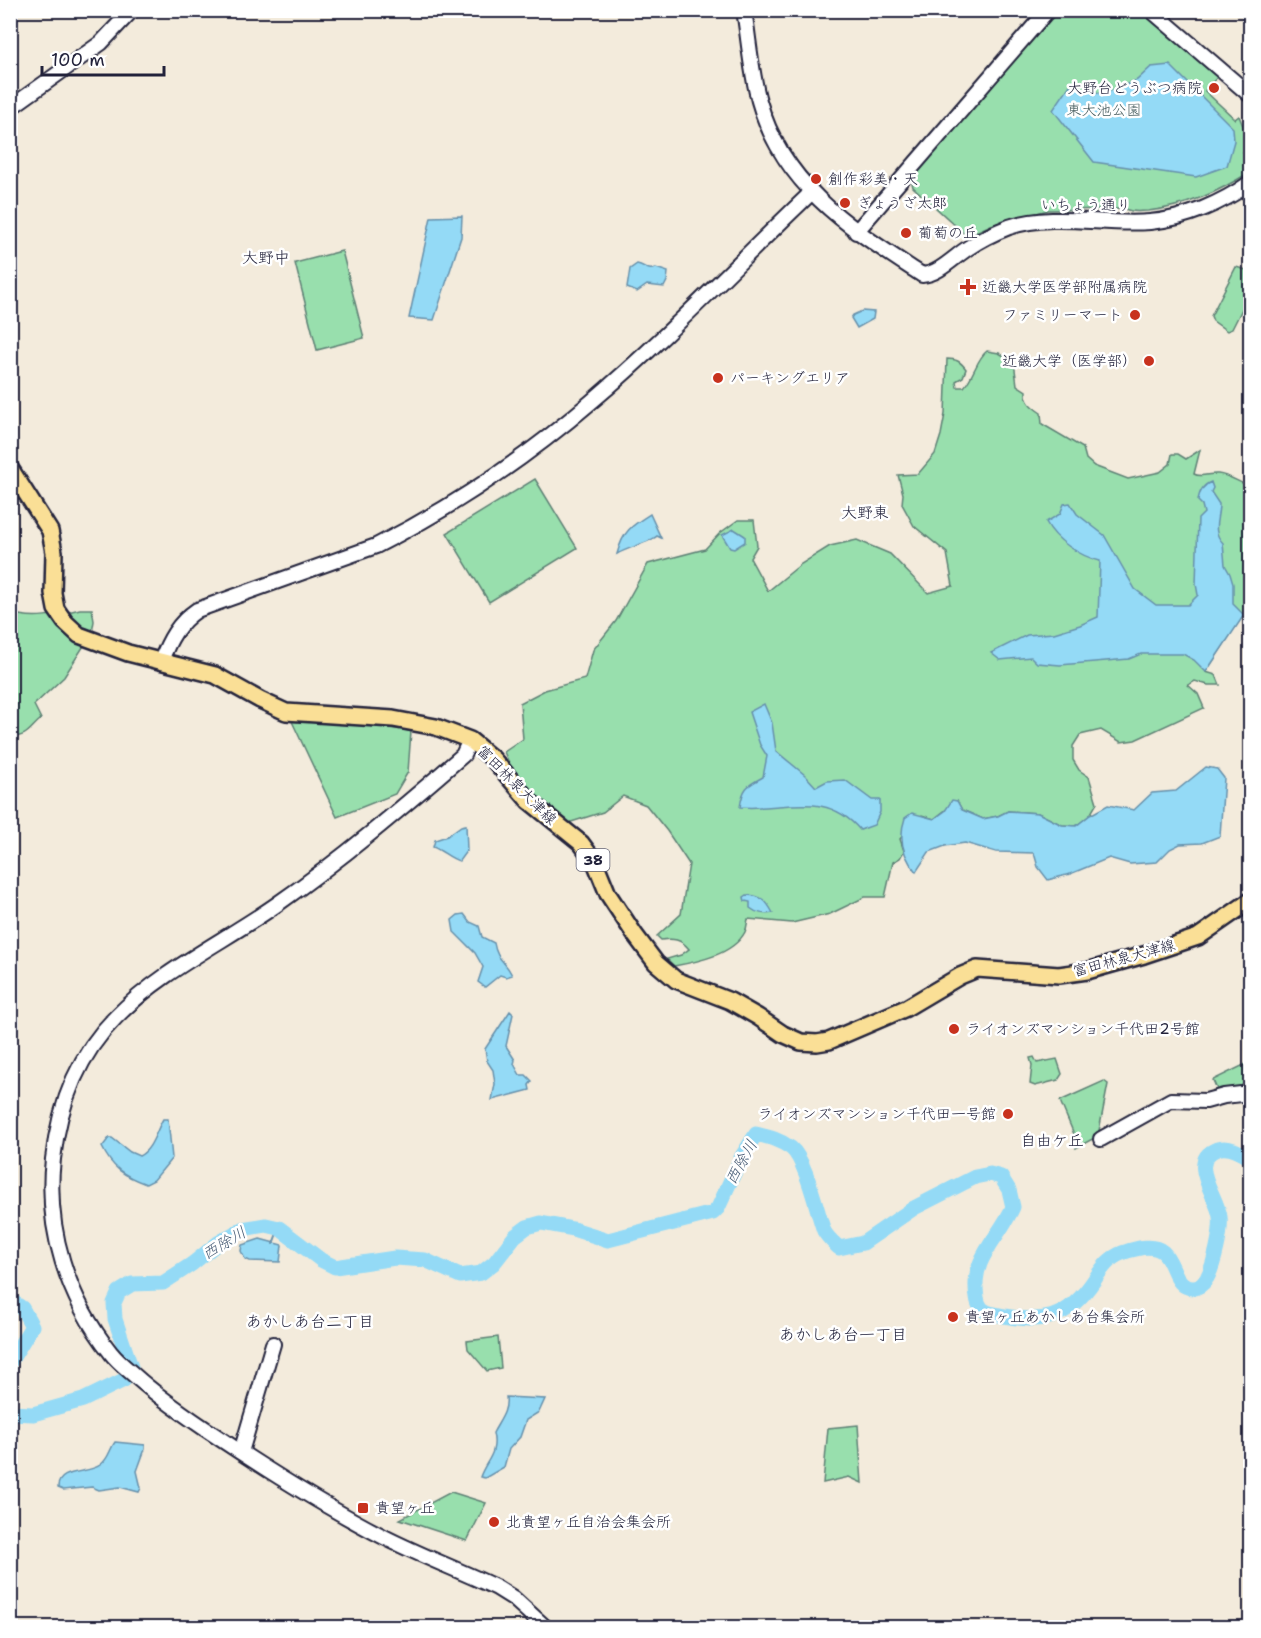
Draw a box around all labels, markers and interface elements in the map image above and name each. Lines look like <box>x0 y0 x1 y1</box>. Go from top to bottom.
scale bar <box>42 39 164 77</box>
text: 100 m <box>51 48 105 72</box>
place label: 大野台どうぶつ病院 <box>1067 78 1202 98</box>
marker: 大野台どうぶつ病院 <box>1207 81 1221 95</box>
park label: 東大池公園 <box>1066 100 1142 120</box>
place label: 創作彩美・天 <box>828 169 918 189</box>
marker: 創作彩美・天 <box>809 172 823 186</box>
place label: ぎょうざ太郎 <box>857 193 947 213</box>
street label: いちょう通り <box>1041 195 1131 215</box>
marker: ぎょうざ太郎 <box>838 196 852 210</box>
place label: 葡萄の丘 <box>918 223 978 243</box>
marker: 葡萄の丘 <box>899 226 913 240</box>
district label: 大野中 <box>242 247 290 268</box>
place label: 近畿大学医学部附属病院 <box>982 277 1147 297</box>
marker: 近畿大学医学部附属病院 <box>959 278 977 296</box>
place label: ファミリーマート <box>1003 305 1123 325</box>
marker: ファミリーマート <box>1128 308 1142 322</box>
place label: 近畿大学（医学部） <box>1002 351 1137 371</box>
marker: 近畿大学（医学部） <box>1142 354 1156 368</box>
place label: パーキングエリア <box>730 368 850 388</box>
marker: パーキングエリア <box>711 371 725 385</box>
district label: 大野東 <box>841 502 889 523</box>
street label: 富田林泉大津線 <box>473 741 561 829</box>
road number: 38 <box>576 849 610 871</box>
street label: 富田林泉大津線 <box>1071 935 1177 981</box>
place label: ライオンズマンション千代田2号館 <box>966 1019 1200 1039</box>
marker: ライオンズマンション千代田2号館 <box>947 1022 961 1036</box>
place label: ライオンズマンション千代田一号館 <box>758 1104 996 1124</box>
marker: ライオンズマンション千代田一号館 <box>1001 1107 1015 1121</box>
district label: 自由ケ丘 <box>1020 1130 1084 1151</box>
water label: 西除川 <box>720 1136 762 1188</box>
water label: 西除川 <box>198 1222 250 1264</box>
place label: 貴望ヶ丘あかしあ台集会所 <box>965 1307 1145 1327</box>
marker: 貴望ヶ丘あかしあ台集会所 <box>946 1310 960 1324</box>
district label: あかしあ台二丁目 <box>246 1311 374 1332</box>
district label: あかしあ台一丁目 <box>779 1324 907 1345</box>
place label: 貴望ヶ丘 <box>375 1498 435 1518</box>
marker: 貴望ヶ丘 <box>356 1501 370 1515</box>
place label: 北貴望ヶ丘自治会集会所 <box>506 1512 671 1532</box>
marker: 北貴望ヶ丘自治会集会所 <box>487 1515 501 1529</box>

